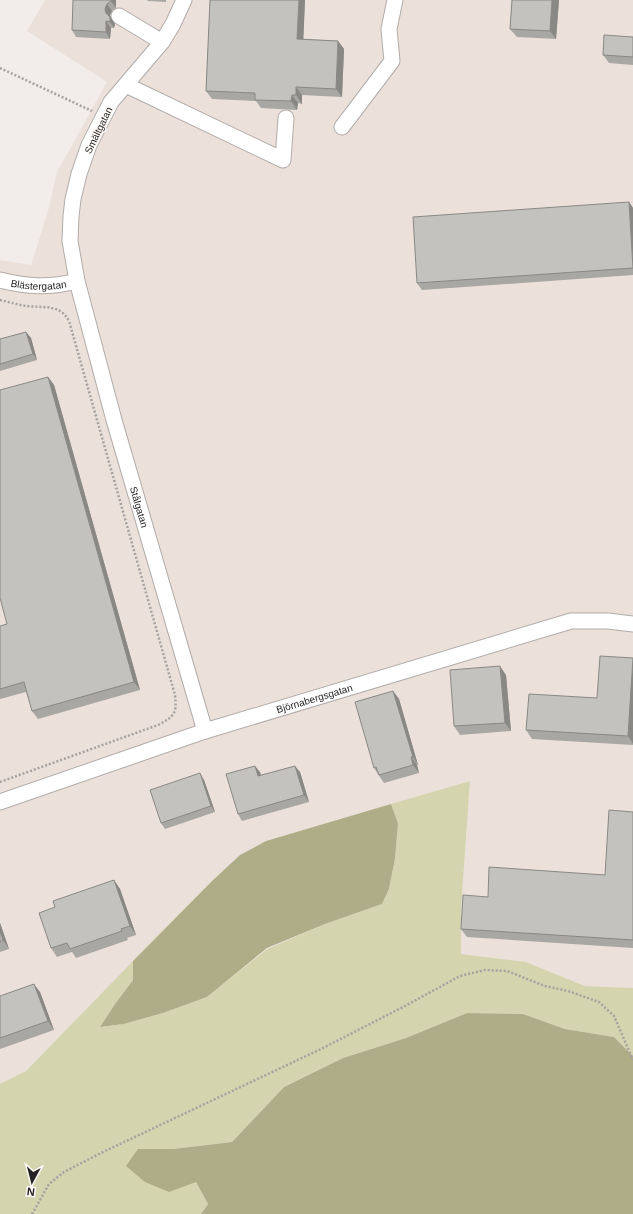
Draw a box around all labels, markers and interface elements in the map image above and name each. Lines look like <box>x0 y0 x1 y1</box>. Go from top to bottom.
street label: Smältgatan <box>82 105 114 155</box>
street label: Blästergatan <box>10 278 67 292</box>
street label: Stålgatan <box>128 485 150 529</box>
street label: Björnabergsgatan <box>275 682 354 715</box>
north arrow <box>12 1162 52 1202</box>
text: N <box>26 1185 35 1198</box>

